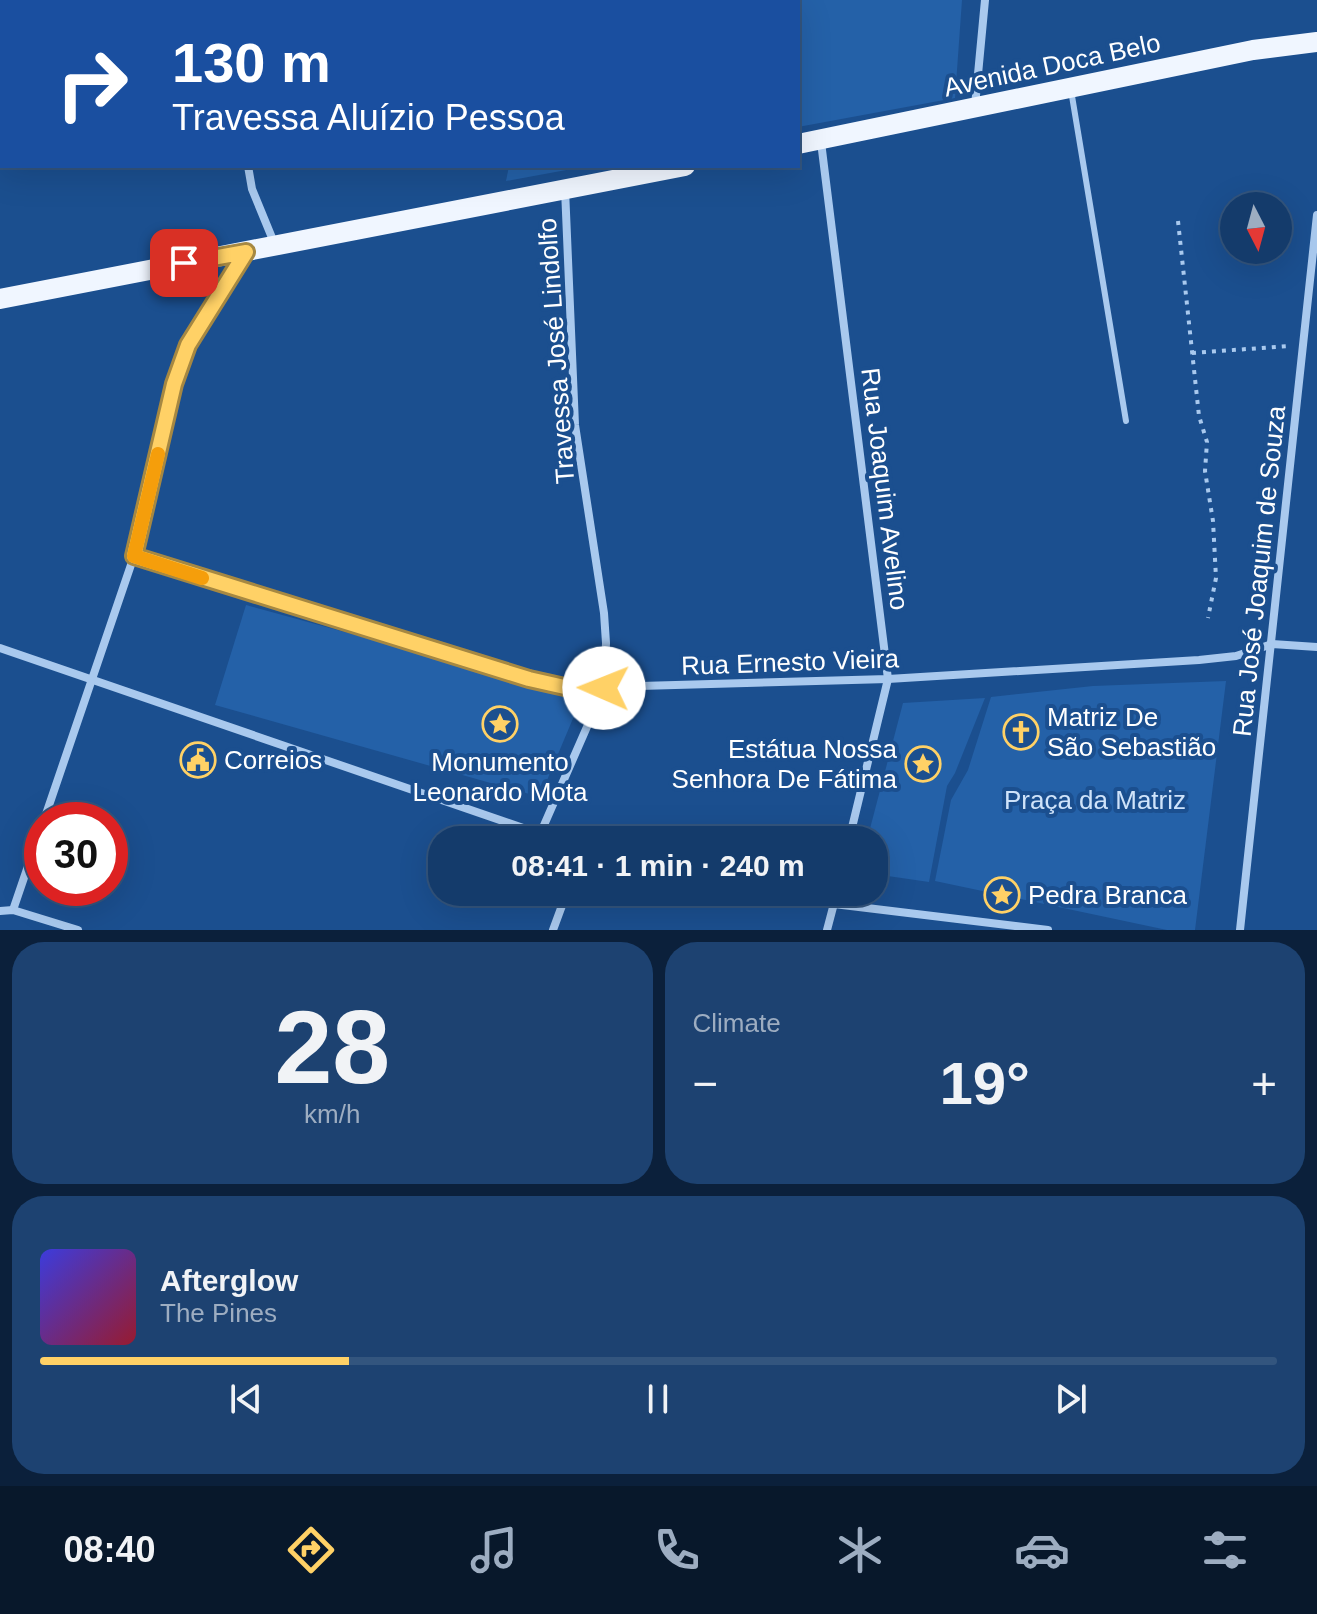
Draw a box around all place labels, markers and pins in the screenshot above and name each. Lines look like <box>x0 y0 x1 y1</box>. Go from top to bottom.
pin <box>150 229 218 297</box>
place label: Matriz De São Sebastião <box>1047 702 1216 762</box>
place icon: Monumento Leonardo Mota <box>481 705 519 743</box>
church icon: Matriz De São Sebastião <box>1002 713 1040 751</box>
place label: Estátua Nossa Senhora De Fátima <box>672 734 898 794</box>
public building icon: Correios <box>179 741 217 779</box>
place label: Correios <box>224 745 322 775</box>
place icon: Estátua Nossa Senhora De Fátima <box>904 745 942 783</box>
place label: Monumento Leonardo Mota <box>413 747 588 807</box>
place icon: Pedra Branca <box>983 876 1021 914</box>
place label: Pedra Branca <box>1028 880 1188 910</box>

